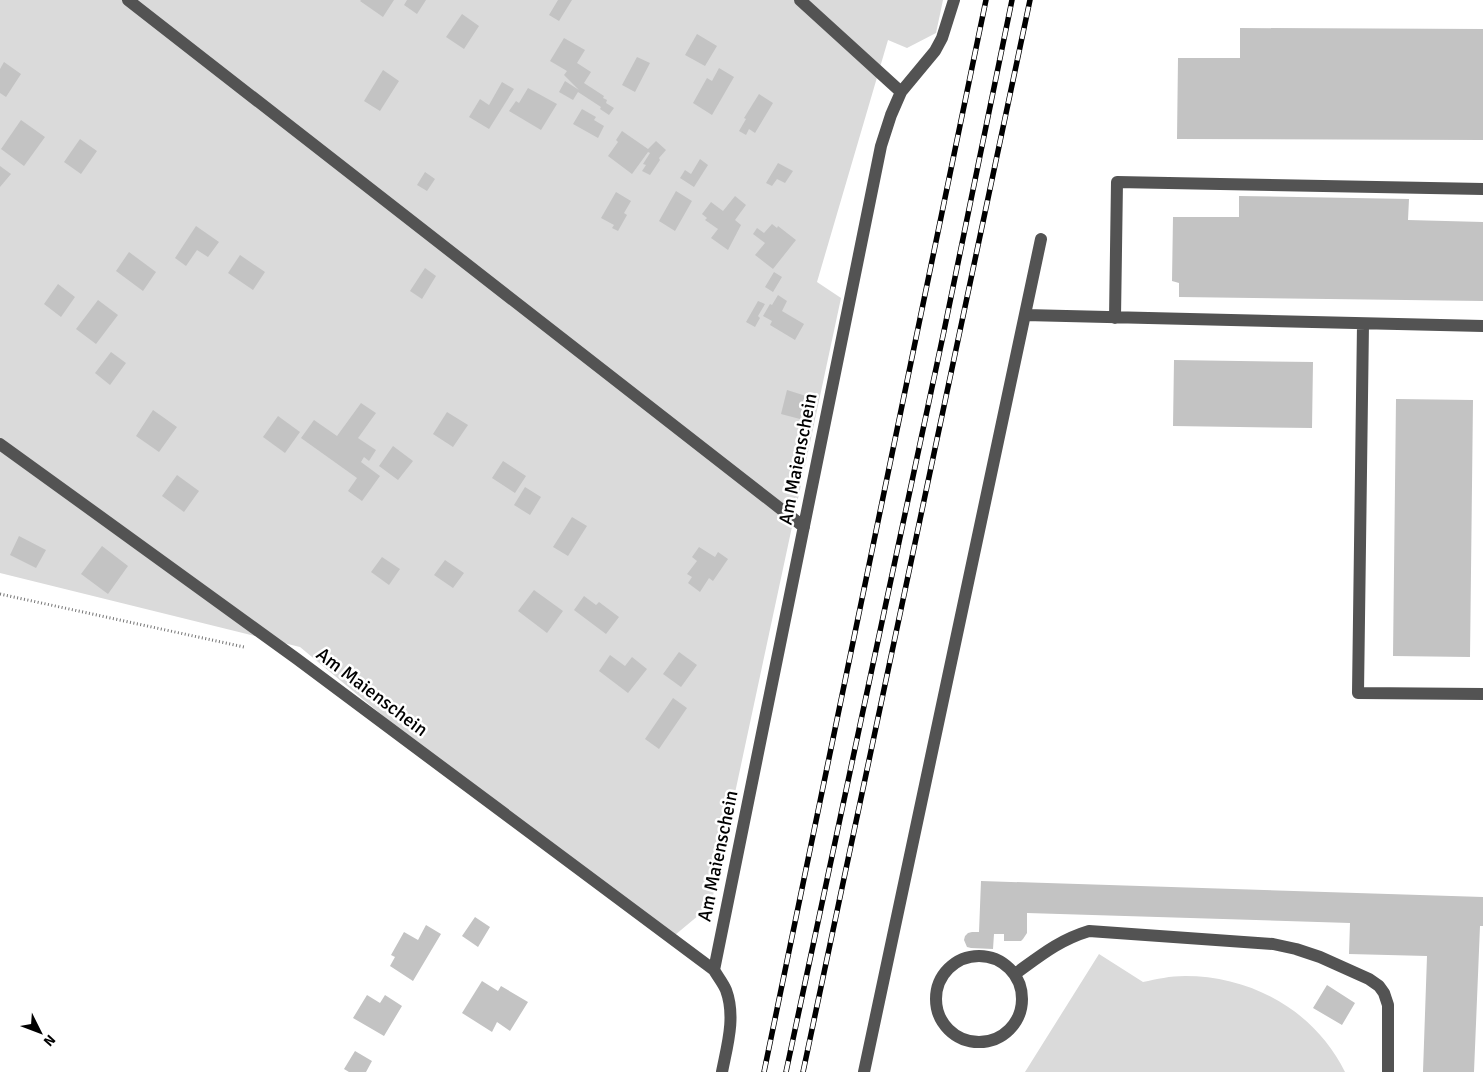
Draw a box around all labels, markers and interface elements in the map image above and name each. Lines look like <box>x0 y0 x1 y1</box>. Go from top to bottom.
street label: Am Maienschein <box>773 391 823 527</box>
street label: Am Maienschein <box>311 642 433 742</box>
street label: Am Maienschein <box>692 788 744 924</box>
north arrow <box>15 1007 65 1057</box>
text: N <box>40 1031 59 1050</box>

